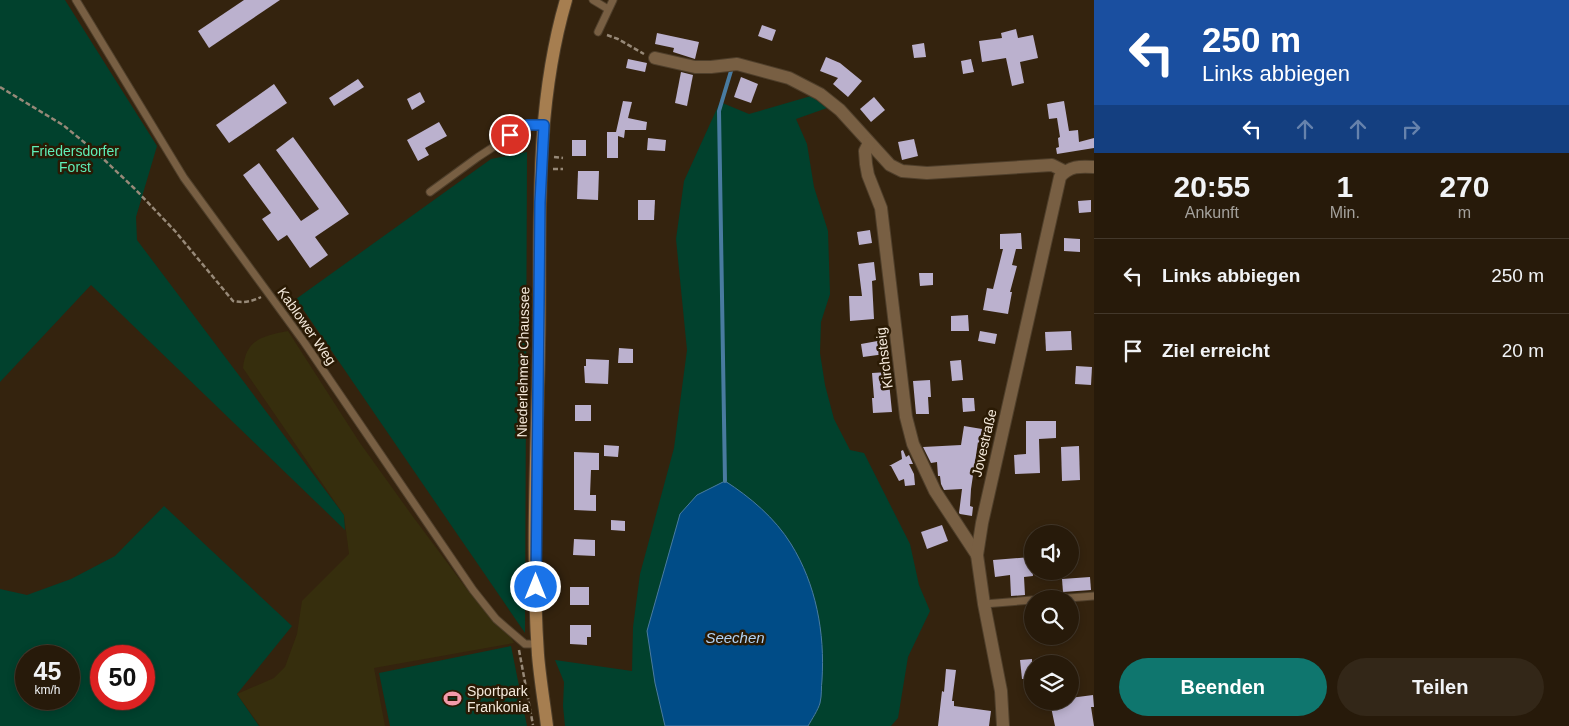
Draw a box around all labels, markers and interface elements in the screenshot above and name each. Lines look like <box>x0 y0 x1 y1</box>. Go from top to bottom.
icon: left <box>1119 20 1184 85</box>
text: 250 m <box>1202 20 1301 59</box>
text: Links abbiegen <box>1202 61 1350 86</box>
pin <box>489 114 531 156</box>
icon: left <box>1238 115 1266 143</box>
icon: ahead <box>1291 115 1319 143</box>
icon: ahead <box>1344 115 1372 143</box>
icon: right <box>1397 115 1425 143</box>
icon: arrive <box>496 121 524 149</box>
park label: Friedersdorfer Forst <box>31 143 119 175</box>
text: 20:55 <box>1173 170 1250 203</box>
text: 1 <box>1336 170 1353 203</box>
text: 270 <box>1439 170 1489 203</box>
text: Ankunft <box>1185 204 1239 221</box>
text: Min. <box>1330 204 1360 221</box>
text: m <box>1458 204 1471 221</box>
icon: left <box>1119 262 1147 290</box>
text: Links abbiegen <box>1162 265 1300 286</box>
text: 250 m <box>1491 265 1544 286</box>
street label: Kablower Weg <box>274 284 340 368</box>
street label: Niederlehmer Chaussee <box>514 286 532 438</box>
street label: Kirchsteig <box>872 327 896 389</box>
icon: arrive <box>1119 337 1147 365</box>
text: Ziel erreicht <box>1162 340 1270 361</box>
text: 20 m <box>1502 340 1544 361</box>
street label: Jovestraße <box>968 407 1000 479</box>
map controls <box>1024 525 1079 710</box>
button: sound <box>1024 525 1079 580</box>
position arrow <box>509 560 561 612</box>
button: search <box>1024 590 1079 645</box>
water label: Seechen <box>705 629 765 646</box>
speed limit sign: 50 <box>90 645 155 710</box>
button: layers <box>1024 655 1079 710</box>
text: 45 <box>34 657 61 685</box>
button: Beenden <box>1119 658 1327 716</box>
button: Teilen <box>1337 658 1544 716</box>
text: km/h <box>34 683 61 697</box>
place label: Sportpark Frankonia <box>467 683 529 715</box>
sports icon: Sportpark Frankonia <box>443 689 463 709</box>

